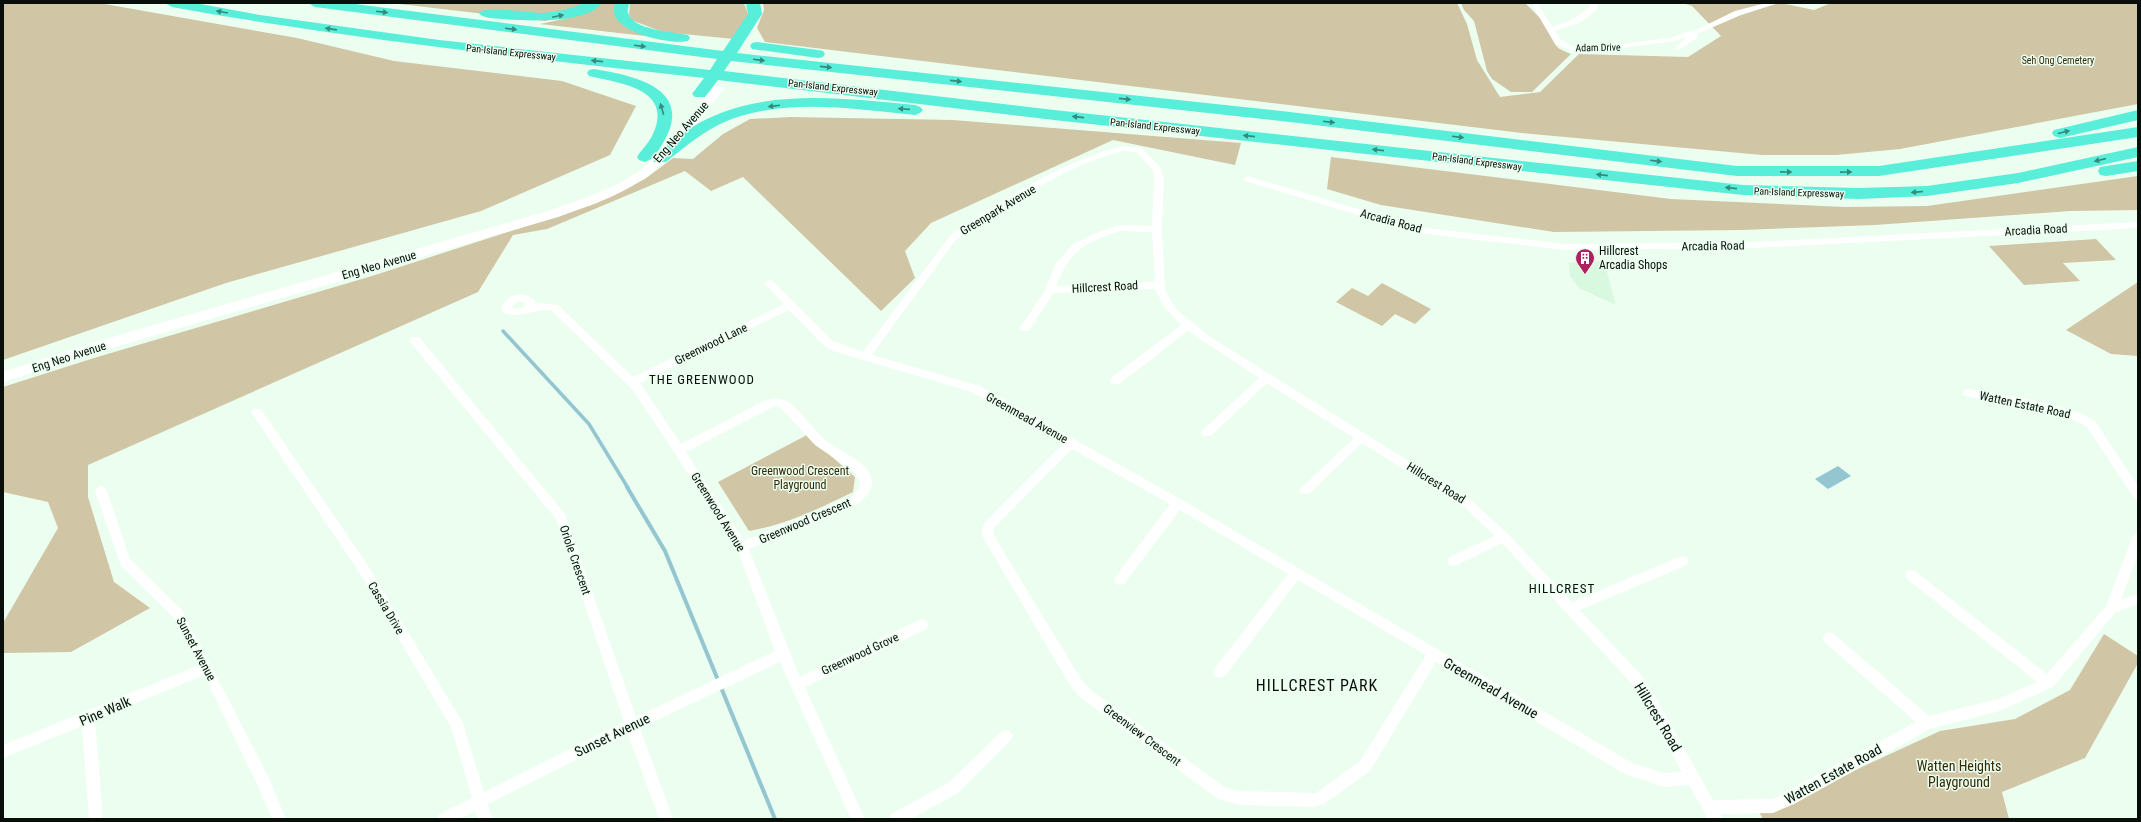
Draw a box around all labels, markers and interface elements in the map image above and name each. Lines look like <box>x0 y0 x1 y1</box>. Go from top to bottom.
one-way arrow <box>216 9 228 15</box>
one-way arrow <box>376 9 388 15</box>
one-way arrow <box>552 13 564 19</box>
one-way arrow <box>325 26 337 32</box>
one-way arrow <box>505 26 517 32</box>
street label: Pan-Island Expressway <box>465 42 556 63</box>
street label: Adam Drive <box>1575 42 1621 53</box>
one-way arrow <box>634 43 646 49</box>
park label: Seh Ong Cemetery <box>2022 55 2094 66</box>
one-way arrow <box>753 57 765 63</box>
one-way arrow <box>591 58 603 64</box>
one-way arrow <box>820 64 832 71</box>
street label: Pan-Island Expressway <box>787 77 878 98</box>
one-way arrow <box>950 77 962 84</box>
one-way arrow <box>1119 96 1131 102</box>
street label: Eng Neo Avenue <box>651 98 712 166</box>
one-way arrow <box>659 103 665 115</box>
one-way arrow <box>768 103 780 109</box>
one-way arrow <box>898 105 910 112</box>
one-way arrow <box>1072 114 1084 121</box>
street label: Pan-Island Expressway <box>1109 116 1200 137</box>
one-way arrow <box>1323 119 1335 125</box>
one-way arrow <box>2059 129 2071 135</box>
one-way arrow <box>1243 133 1255 139</box>
one-way arrow <box>1452 134 1464 141</box>
one-way arrow <box>1372 147 1384 154</box>
street label: Pan-Island Expressway <box>1431 151 1522 172</box>
one-way arrow <box>1650 158 1662 164</box>
one-way arrow <box>2094 158 2106 164</box>
one-way arrow <box>1780 169 1793 175</box>
one-way arrow <box>1840 169 1853 175</box>
one-way arrow <box>1596 172 1608 179</box>
street label: Greenpark Avenue <box>958 182 1039 238</box>
one-way arrow <box>1725 185 1737 192</box>
street label: Pan-Island Expressway <box>1754 185 1844 200</box>
one-way arrow <box>1911 188 1923 195</box>
street label: Arcadia Road <box>1359 206 1423 236</box>
street label: Arcadia Road <box>2004 221 2068 239</box>
street label: Arcadia Road <box>1681 238 1745 254</box>
place label: Hillcrest Arcadia Shops <box>1599 244 1667 272</box>
building icon: Hillcrest Arcadia Shops <box>1574 247 1596 275</box>
street label: Eng Neo Avenue <box>340 248 418 282</box>
street label: Hillcrest Road <box>1072 278 1139 296</box>
street label: Greenwood Lane <box>672 320 750 368</box>
street label: Eng Neo Avenue <box>30 338 108 376</box>
district label: THE GREENWOOD <box>649 372 755 387</box>
street label: Watten Estate Road <box>1978 389 2072 421</box>
street label: Greenmead Avenue <box>984 390 1071 446</box>
street label: Hillcrest Road <box>1404 459 1468 507</box>
park label: Greenwood Crescent Playground <box>751 464 850 492</box>
street label: Greenwood Avenue <box>688 470 748 555</box>
street label: Greenwood Crescent <box>757 495 853 547</box>
street label: Oriole Crescent <box>557 523 594 597</box>
street label: Cassia Drive <box>365 579 407 637</box>
district label: HILLCREST <box>1529 581 1595 596</box>
street label: Sunset Avenue <box>173 615 219 683</box>
street label: Greenwood Grove <box>819 630 901 678</box>
street label: Greenmead Avenue <box>1441 654 1542 722</box>
district label: HILLCREST PARK <box>1256 676 1378 695</box>
street label: Hillcrest Road <box>1631 680 1685 754</box>
street label: Pine Walk <box>77 693 134 729</box>
street label: Greenview Crescent <box>1100 701 1184 769</box>
street label: Sunset Avenue <box>572 710 652 760</box>
street label: Watten Estate Road <box>1782 741 1884 807</box>
park label: Watten Heights Playground <box>1917 758 2001 790</box>

